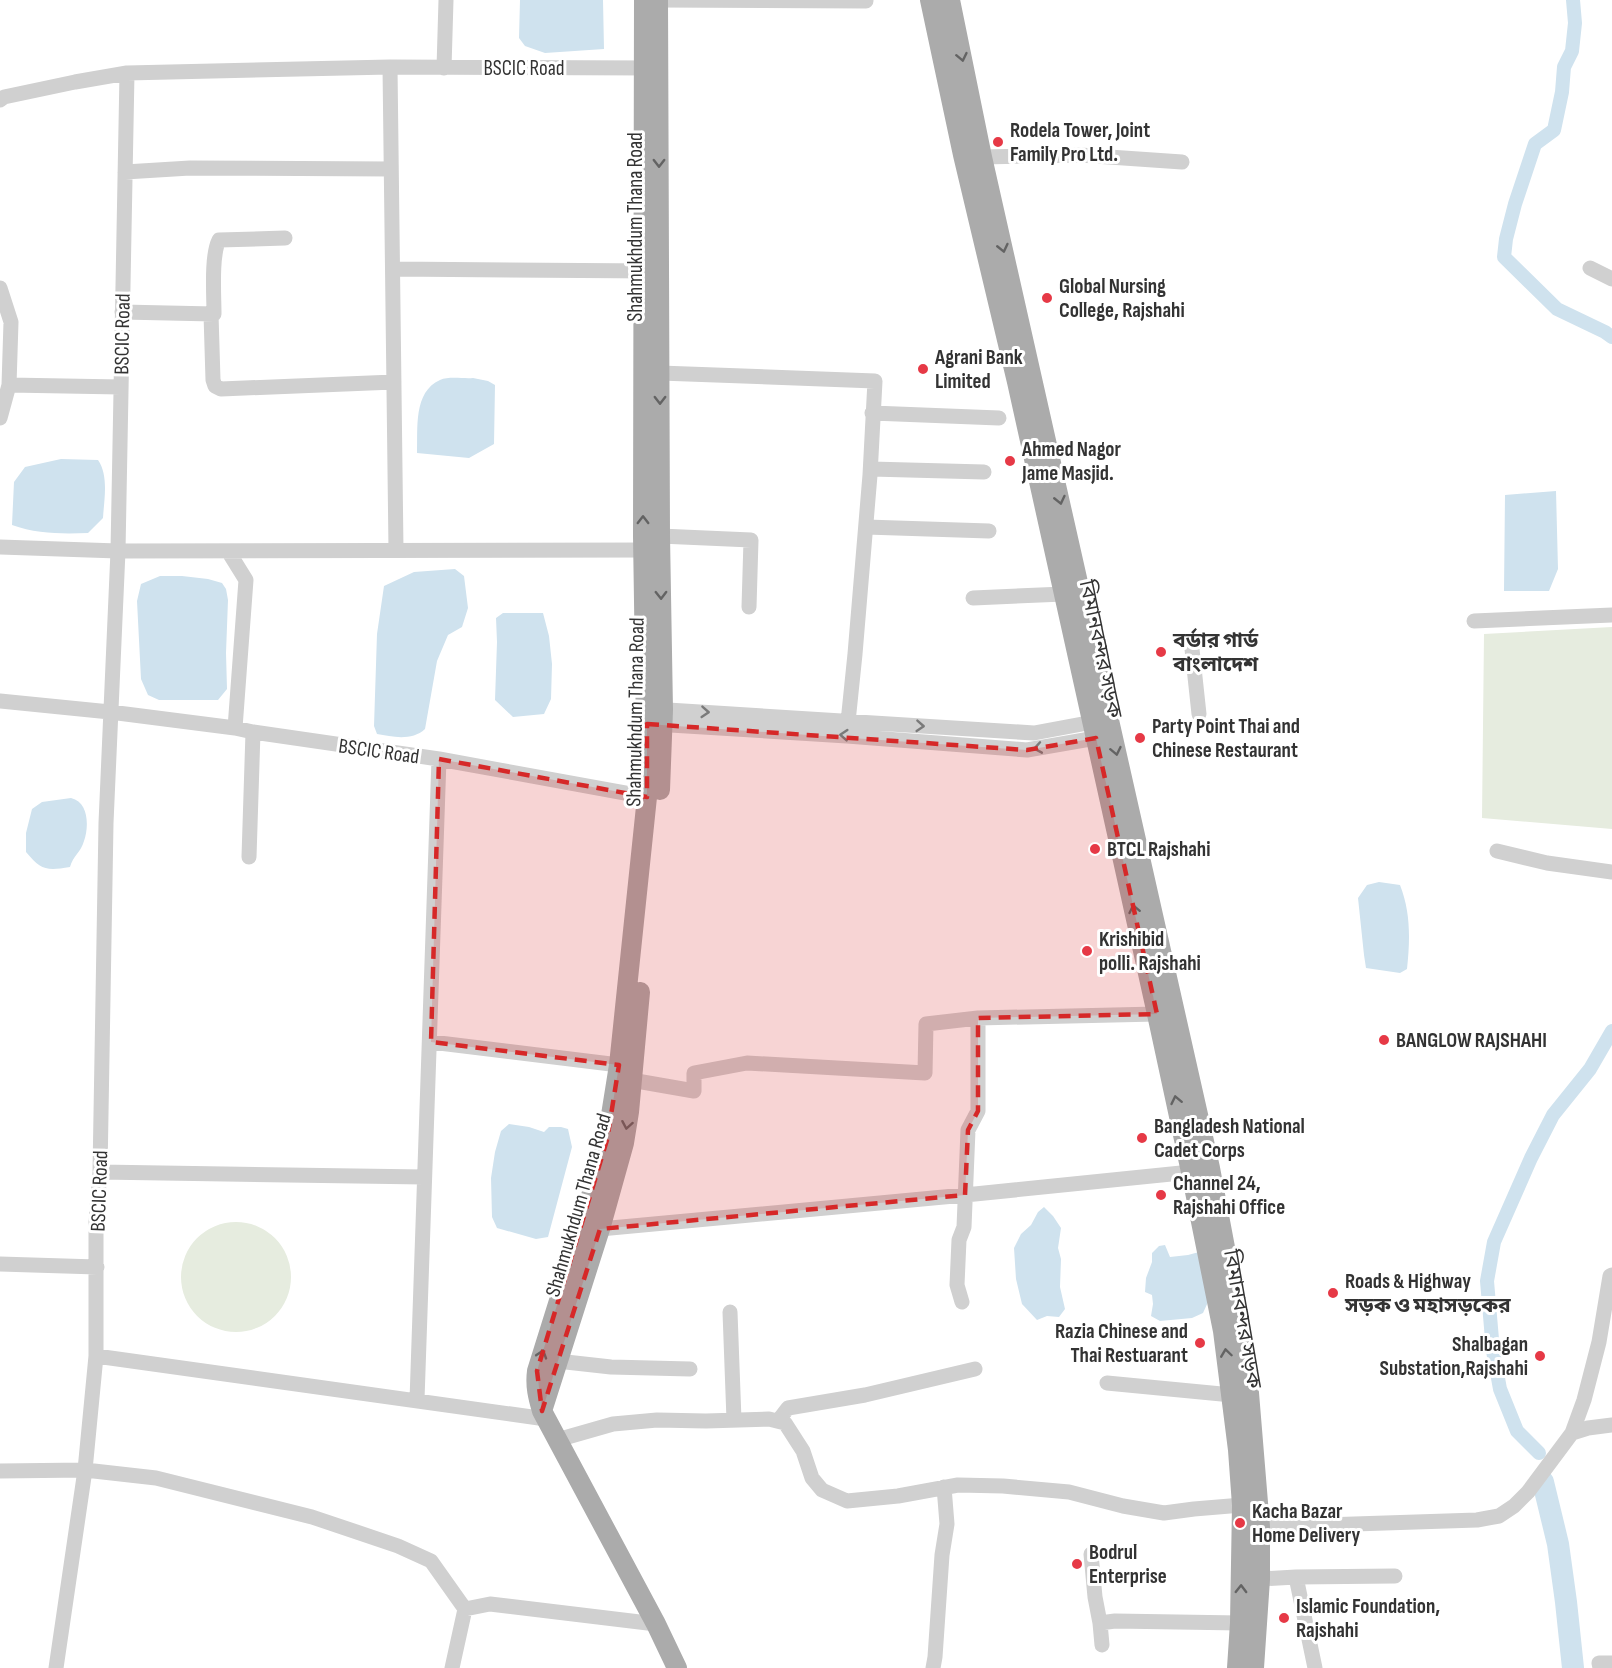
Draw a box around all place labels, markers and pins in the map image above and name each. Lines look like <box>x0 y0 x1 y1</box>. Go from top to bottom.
place label: Rodela Tower, Joint Family Pro Ltd. <box>1010 118 1150 167</box>
marker: Rodela Tower, Joint Family Pro Ltd. <box>991 135 1005 149</box>
place label: Global Nursing College, Rajshahi <box>1059 274 1185 323</box>
marker: Global Nursing College, Rajshahi <box>1040 291 1054 305</box>
place label: Agrani Bank Limited <box>934 345 1023 394</box>
marker: Agrani Bank Limited <box>916 362 930 376</box>
place label: Ahmed Nagor Jame Masjid. <box>1021 437 1122 486</box>
marker: Ahmed Nagor Jame Masjid. <box>1003 454 1017 468</box>
place label: বর্ডার গার্ড বাংলাদেশ <box>1172 628 1259 677</box>
marker: বর্ডার গার্ড বাংলাদেশ <box>1154 645 1168 659</box>
place label: Party Point Thai and Chinese Restaurant <box>1152 714 1300 763</box>
marker: Party Point Thai and Chinese Restaurant <box>1133 731 1147 745</box>
place label: BTCL Rajshahi <box>1107 837 1210 862</box>
marker: BTCL Rajshahi <box>1088 842 1102 856</box>
place label: Krishibid polli. Rajshahi <box>1099 927 1201 976</box>
marker: Krishibid polli. Rajshahi <box>1080 944 1094 958</box>
place label: BANGLOW RAJSHAHI <box>1396 1028 1547 1053</box>
marker: BANGLOW RAJSHAHI <box>1377 1033 1391 1047</box>
place label: Bangladesh National Cadet Corps <box>1154 1114 1305 1163</box>
marker: Bangladesh National Cadet Corps <box>1135 1131 1149 1145</box>
place label: Channel 24, Rajshahi Office <box>1173 1171 1285 1220</box>
marker: Channel 24, Rajshahi Office <box>1154 1188 1168 1202</box>
place label: Roads & Highway সড়ক ও মহাসড়কের <box>1344 1269 1511 1318</box>
marker: Roads & Highway সড়ক ও মহাসড়কের <box>1326 1286 1340 1300</box>
place label: Razia Chinese and Thai Restuarant <box>1055 1319 1188 1368</box>
place label: Shalbagan Substation,Rajshahi <box>1380 1332 1528 1381</box>
marker: Razia Chinese and Thai Restuarant <box>1193 1336 1207 1350</box>
marker: Shalbagan Substation,Rajshahi <box>1533 1349 1547 1363</box>
place label: Kacha Bazar Home Delivery <box>1252 1499 1360 1548</box>
marker: Kacha Bazar Home Delivery <box>1233 1516 1247 1530</box>
place label: Bodrul Enterprise <box>1089 1540 1167 1589</box>
marker: Bodrul Enterprise <box>1070 1557 1084 1571</box>
place label: Islamic Foundation, Rajshahi <box>1296 1594 1440 1643</box>
marker: Islamic Foundation, Rajshahi <box>1277 1611 1291 1625</box>

